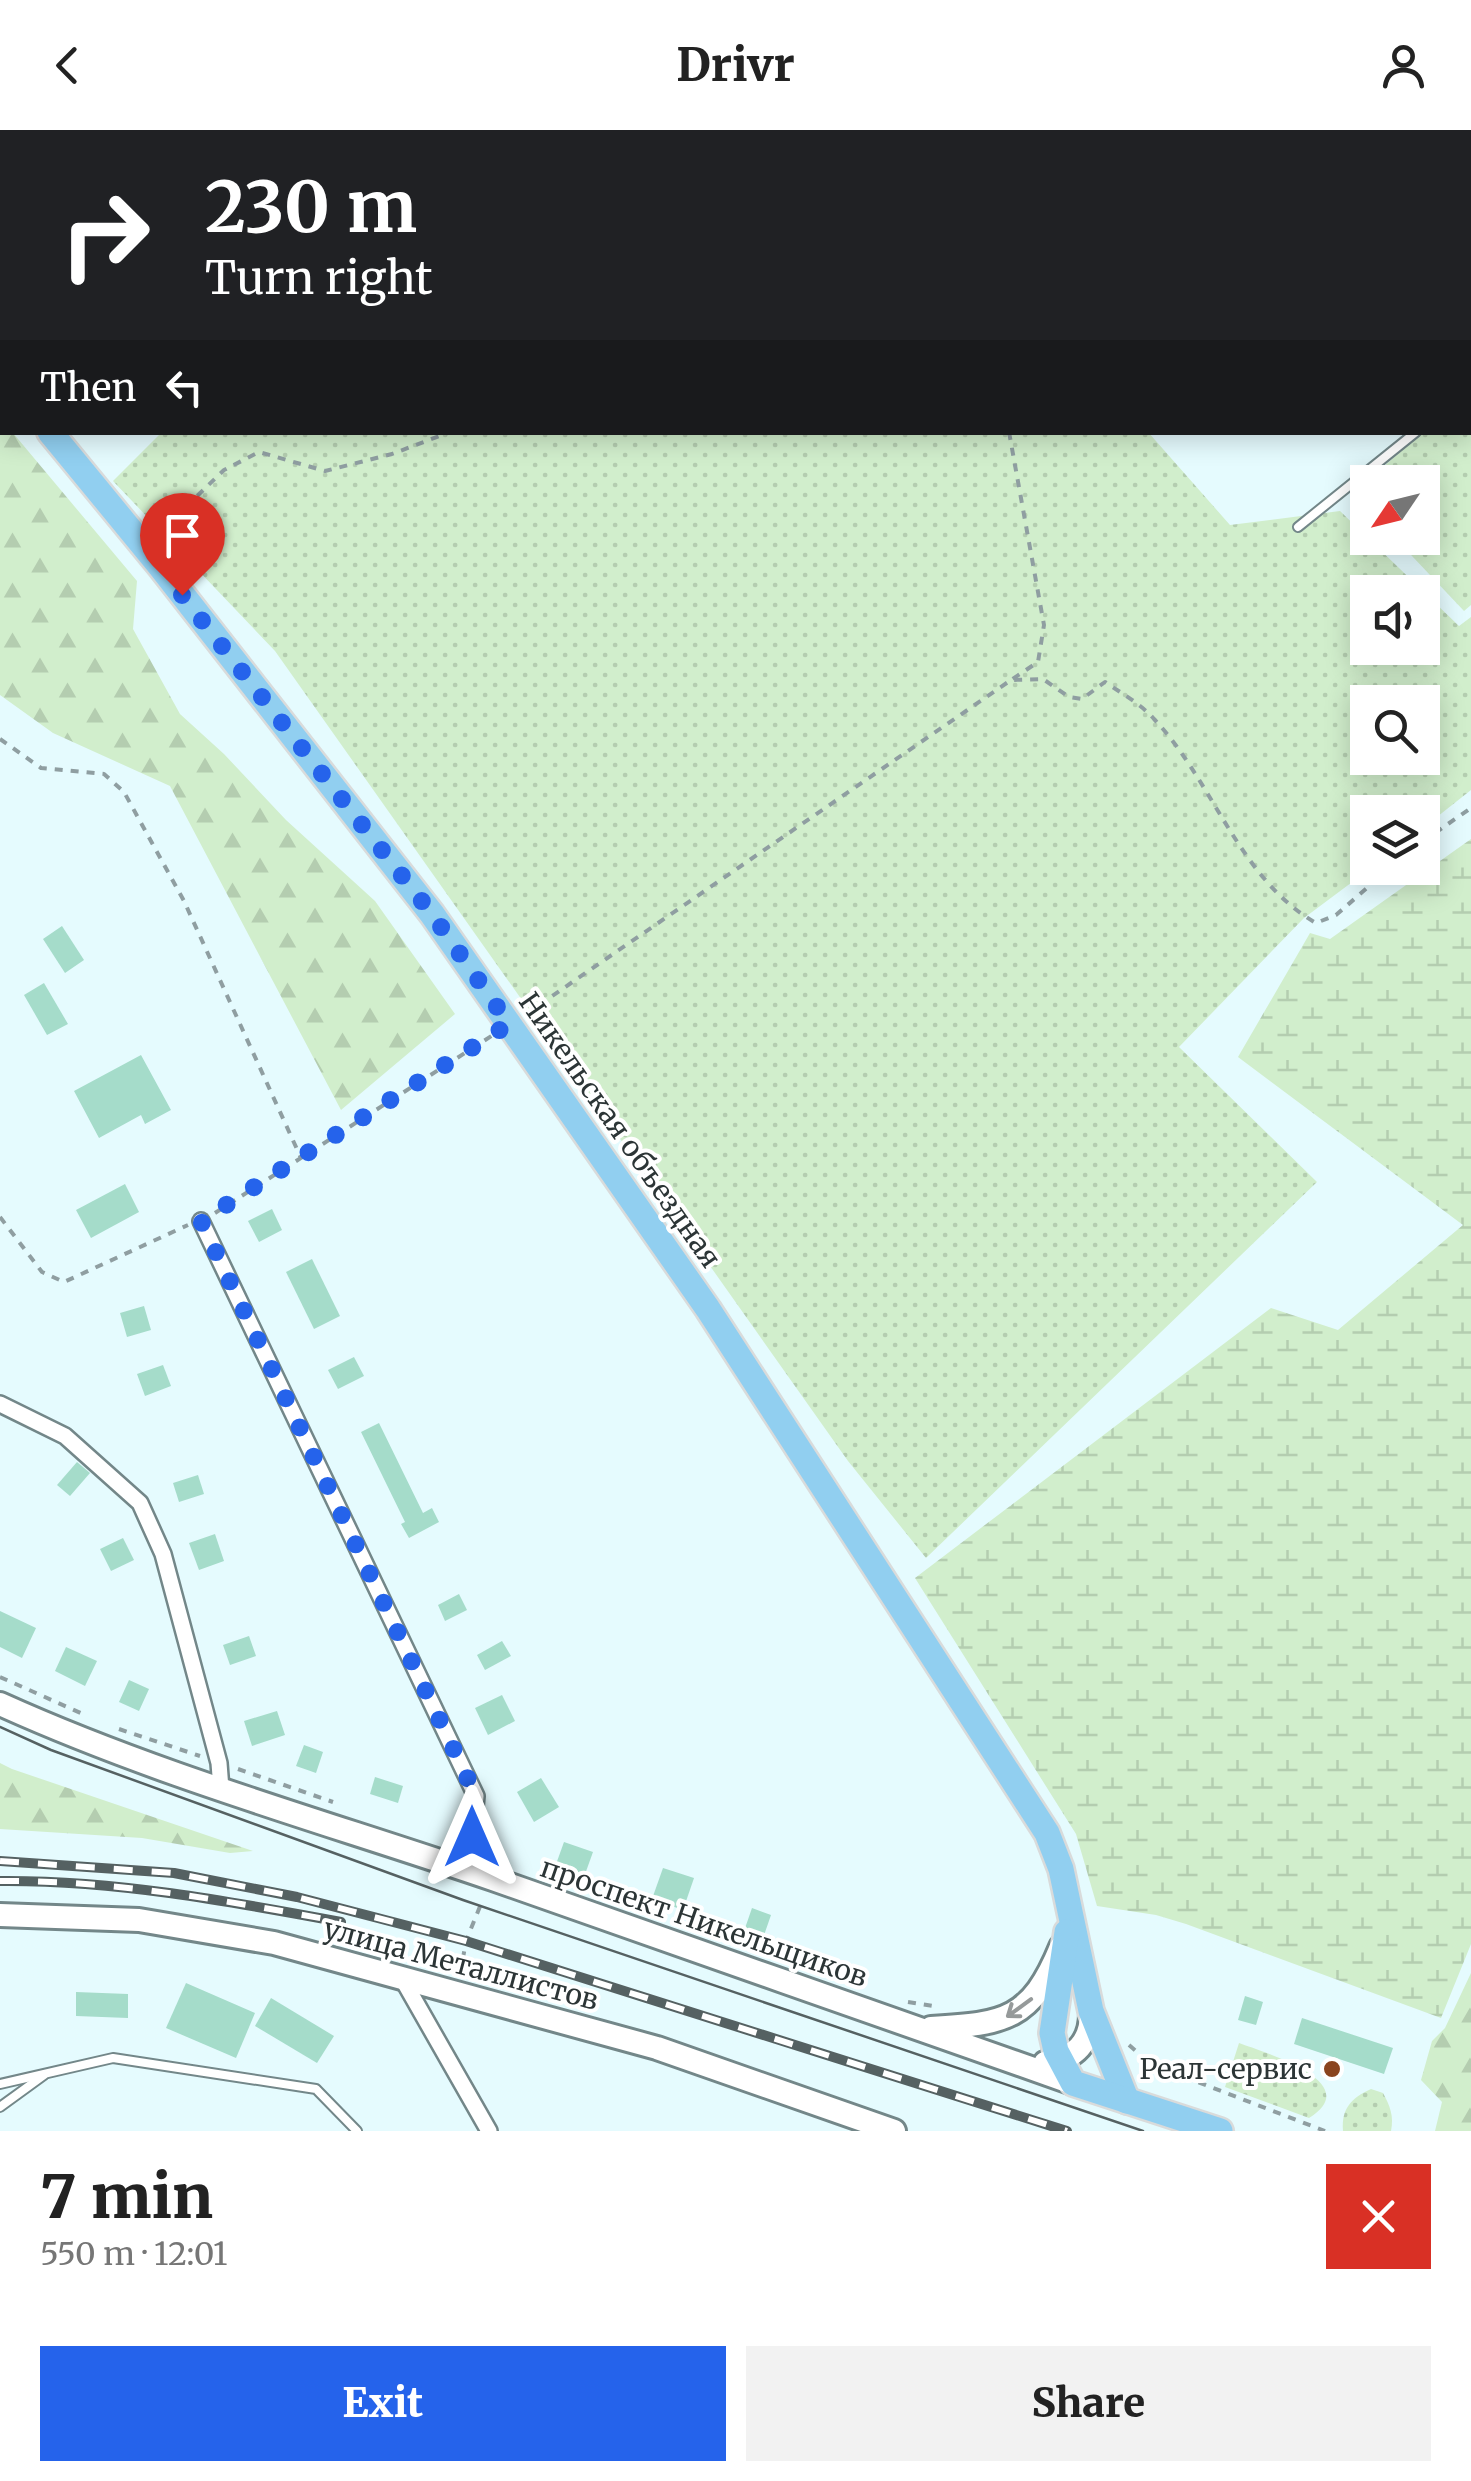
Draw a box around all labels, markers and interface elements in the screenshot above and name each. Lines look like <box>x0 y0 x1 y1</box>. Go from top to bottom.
text: Drivr <box>676 37 795 93</box>
icon: back <box>40 38 95 93</box>
icon: person <box>1376 38 1431 93</box>
text: 230 m <box>205 163 417 251</box>
icon: right <box>40 170 170 300</box>
text: Turn right <box>205 250 433 306</box>
icon: left <box>157 360 212 415</box>
text: Then <box>40 364 137 411</box>
north arrow <box>1350 465 1440 555</box>
map controls <box>1350 465 1440 885</box>
pin <box>140 493 225 596</box>
icon: arrive <box>155 508 210 563</box>
button: sound <box>1350 575 1440 665</box>
button: search <box>1350 685 1440 775</box>
button: layers <box>1350 795 1440 885</box>
street label: Никельская объездная <box>511 985 729 1275</box>
position arrow <box>420 1785 524 1889</box>
street label: проспект Никельщиков <box>536 1849 872 1995</box>
street label: улица Металлистов <box>320 1910 602 2018</box>
one-way arrow <box>1006 1997 1033 2018</box>
place label: Реал-сервис <box>1139 2051 1312 2087</box>
marker: Реал-сервис <box>1321 2058 1343 2080</box>
text: 7 min <box>40 2159 213 2234</box>
button: close <box>1326 2164 1431 2269</box>
text: 550 m · 12:01 <box>40 2234 228 2274</box>
button: Exit <box>40 2346 726 2461</box>
button: Share <box>746 2346 1431 2461</box>

